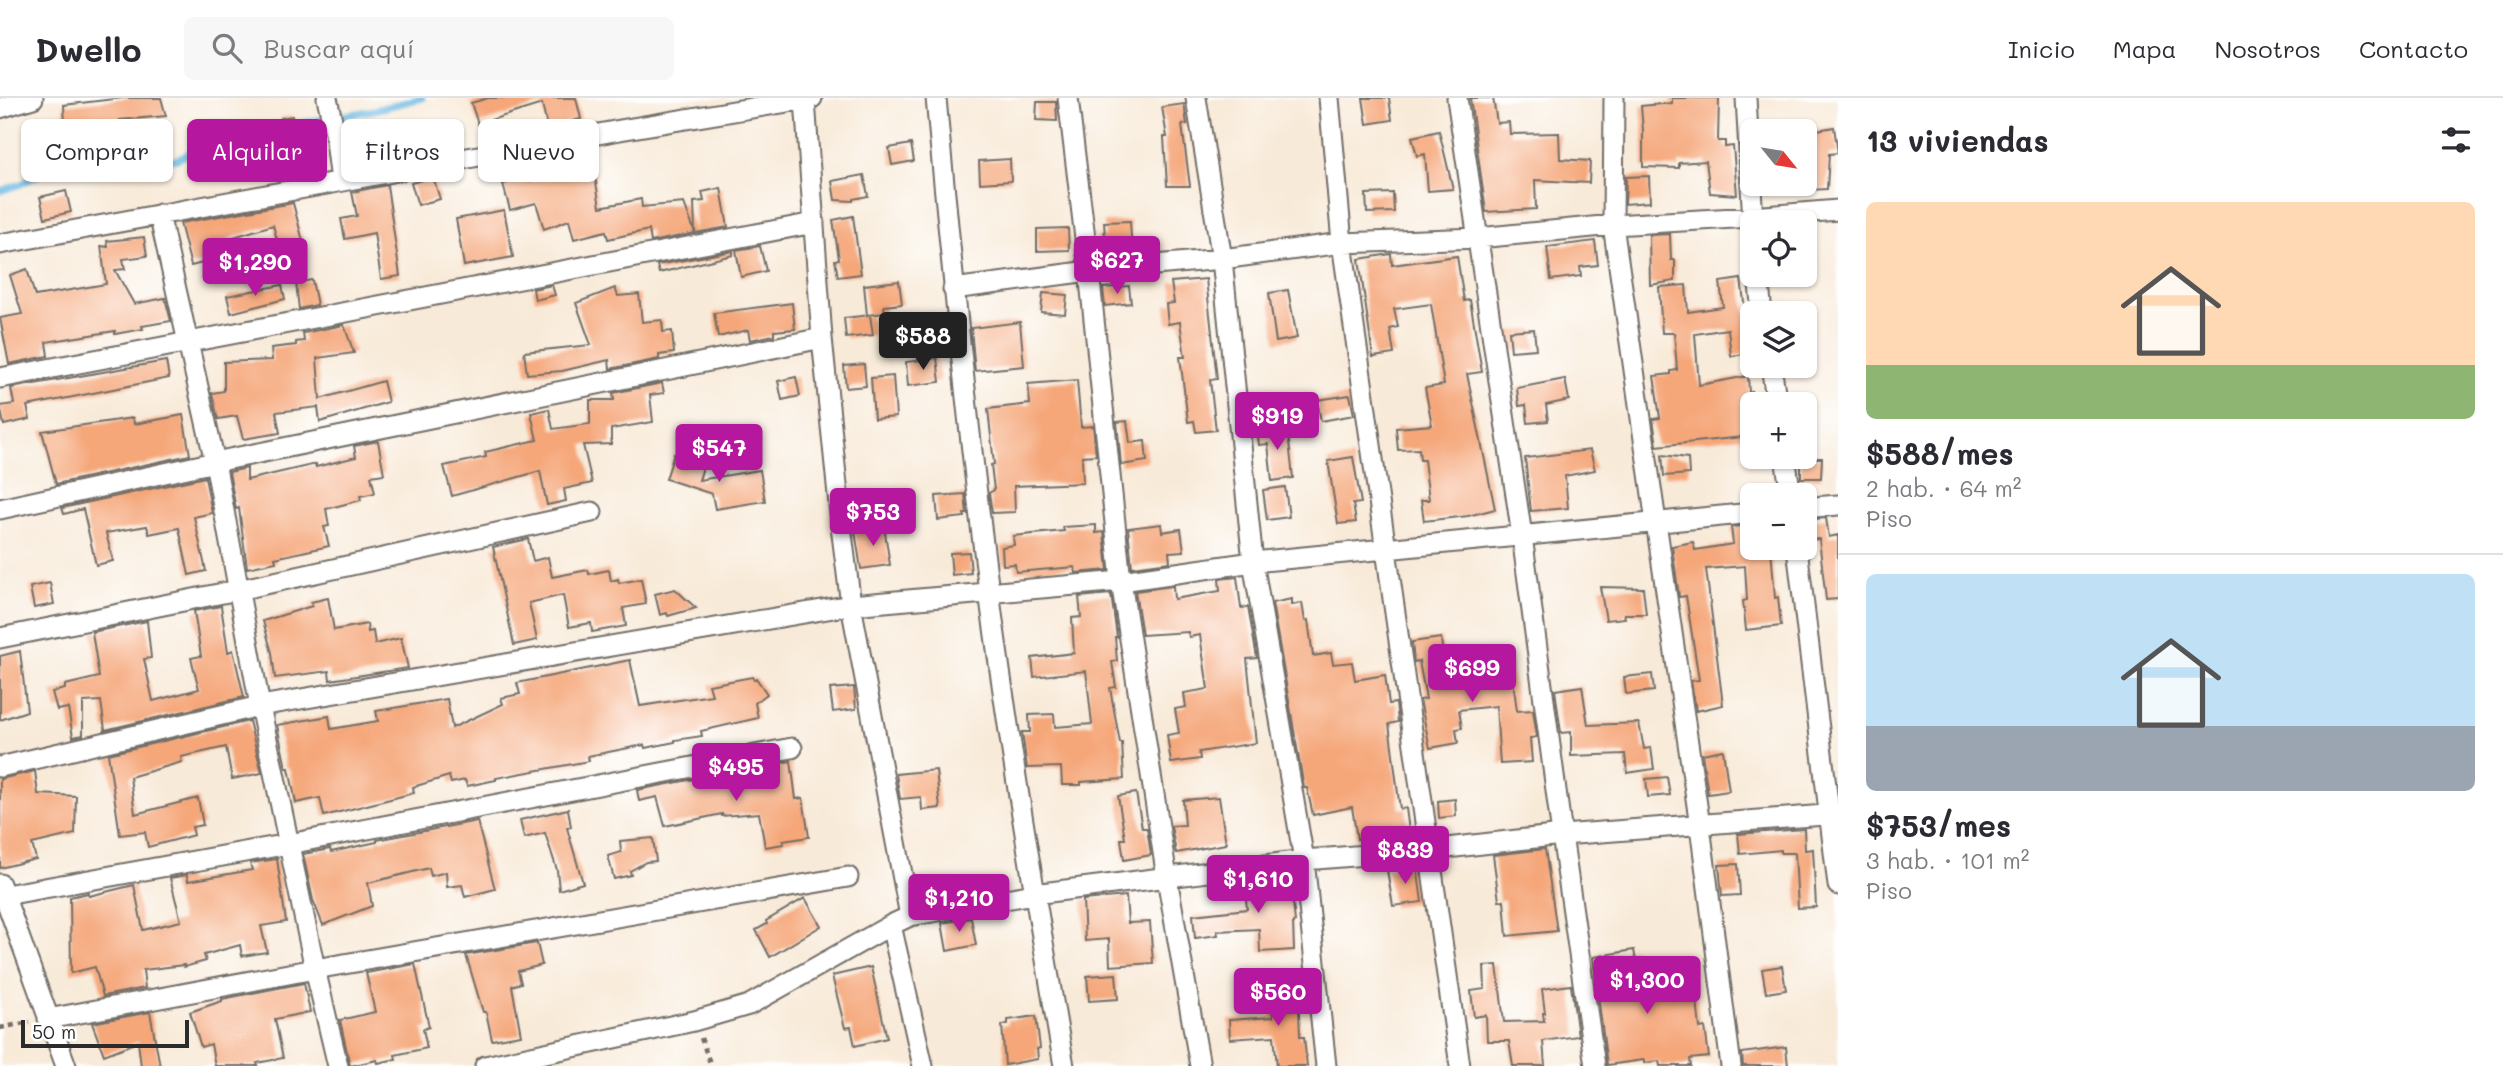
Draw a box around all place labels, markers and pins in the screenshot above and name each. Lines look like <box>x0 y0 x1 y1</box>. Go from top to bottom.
pin: $627 <box>1076 236 1158 296</box>
pin: $1,290 <box>198 238 312 298</box>
pin: $588 <box>882 313 964 372</box>
pin: $919 <box>1236 392 1318 452</box>
pin: $547 <box>678 424 760 484</box>
pin: $753 <box>832 489 914 548</box>
pin: $699 <box>1431 644 1513 704</box>
pin: $495 <box>695 744 777 803</box>
pin: $839 <box>1364 826 1446 886</box>
pin: $1,610 <box>1201 856 1315 915</box>
pin: $1,210 <box>902 874 1016 934</box>
pin: $1,300 <box>1590 956 1704 1016</box>
pin: $560 <box>1237 968 1319 1028</box>

